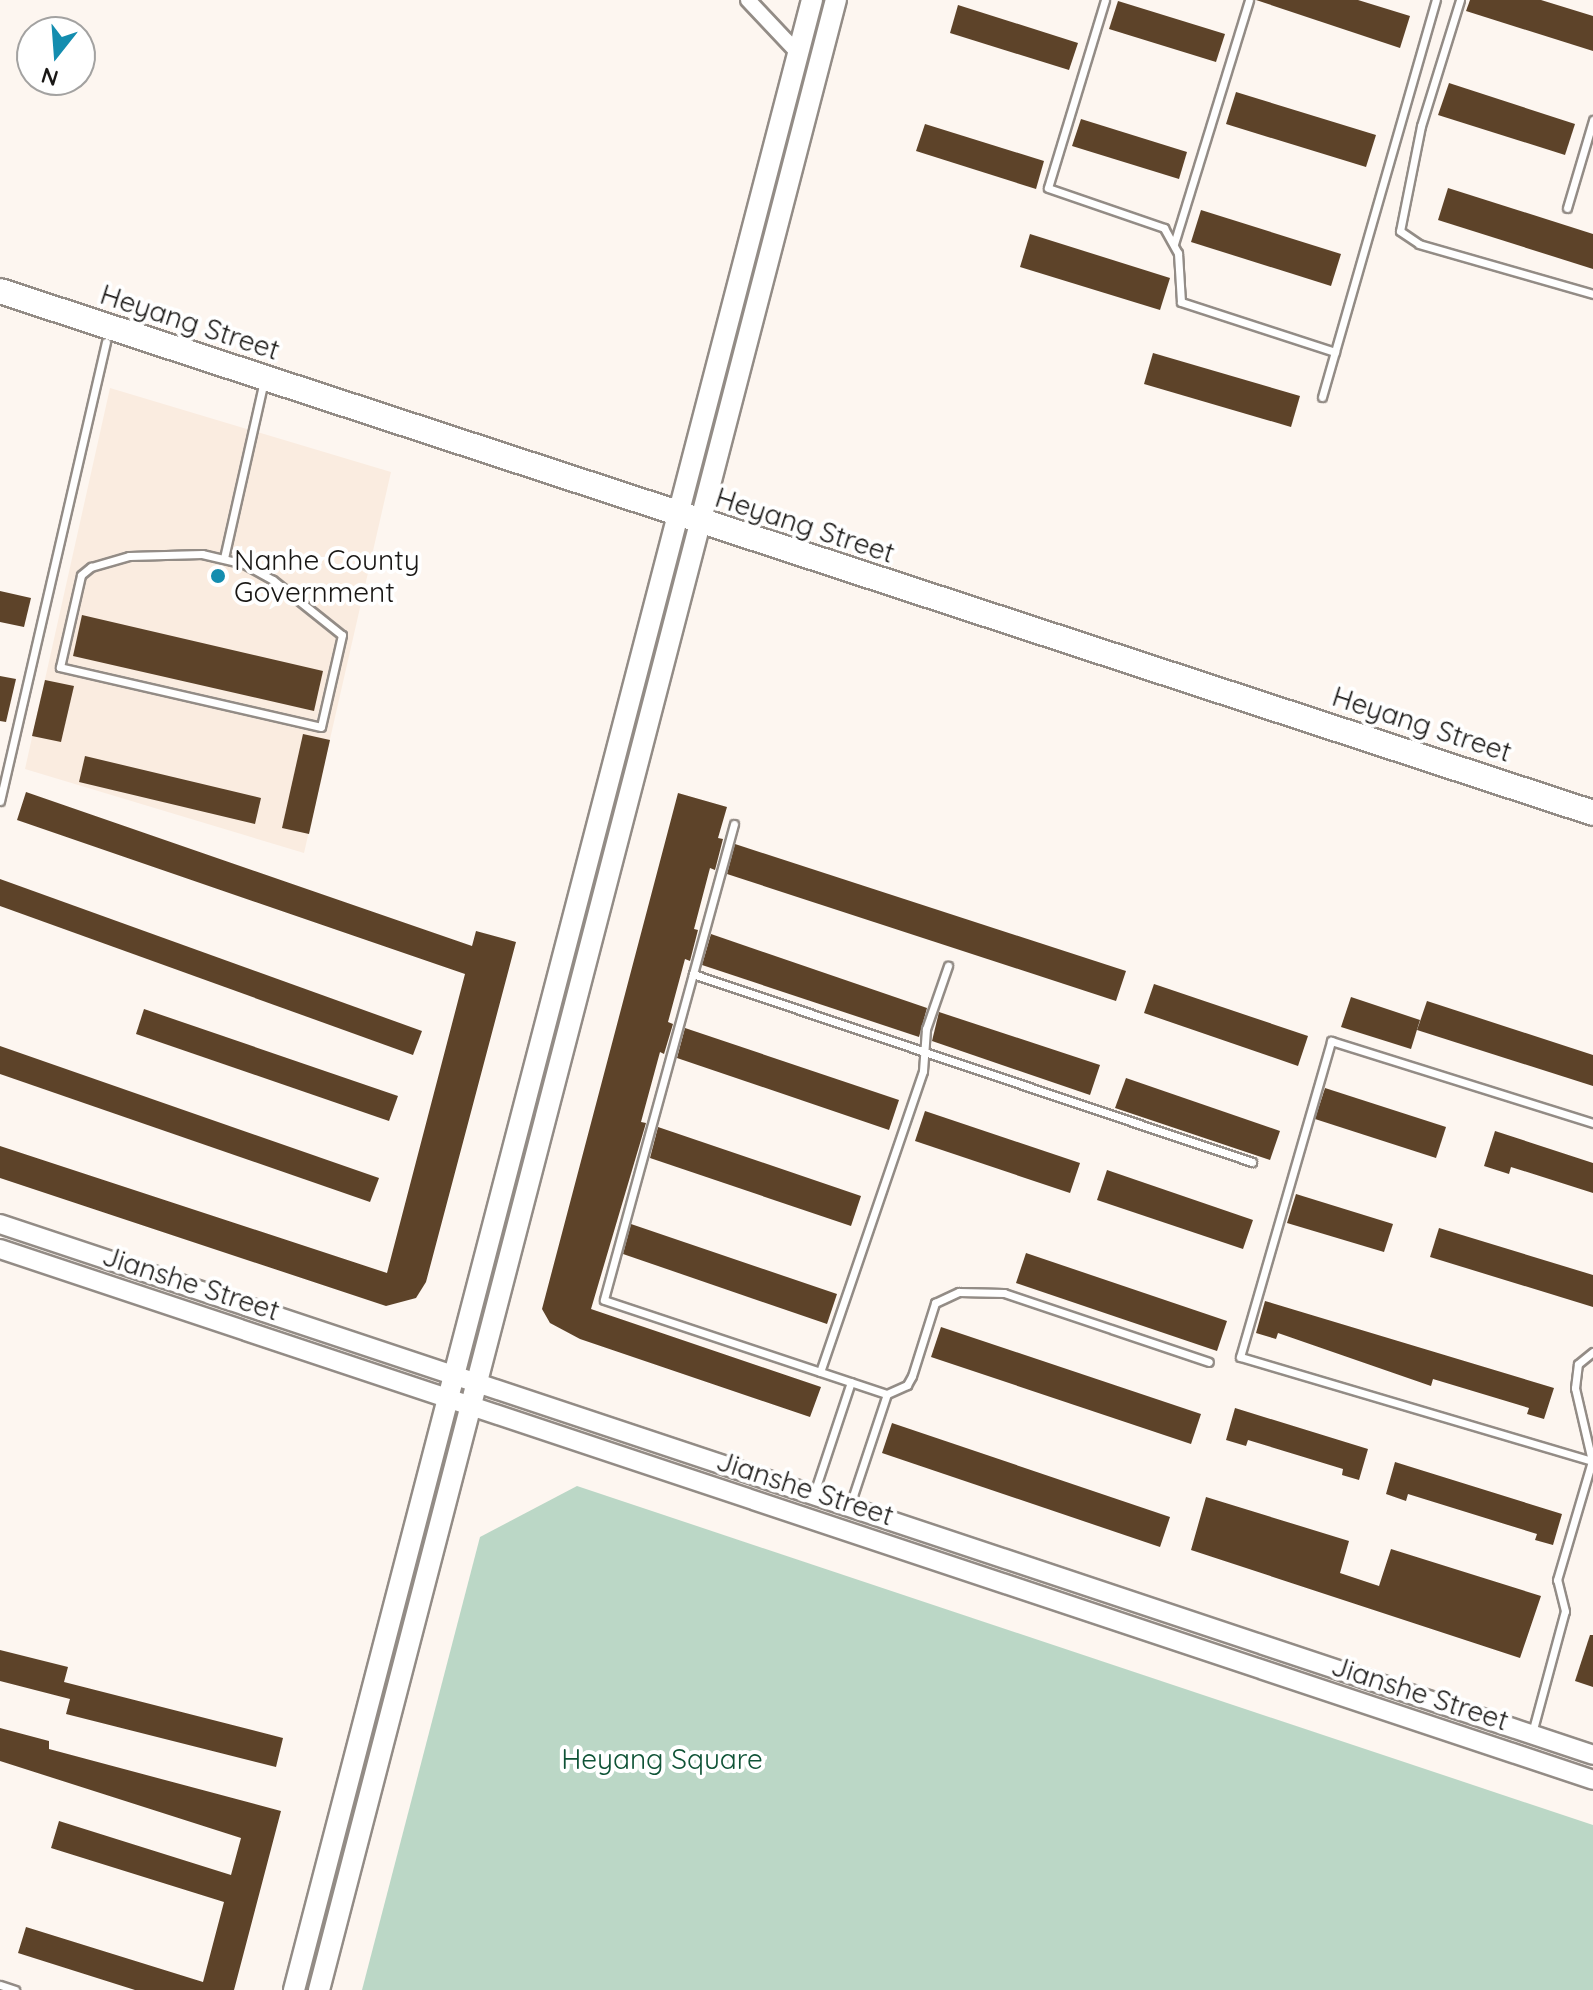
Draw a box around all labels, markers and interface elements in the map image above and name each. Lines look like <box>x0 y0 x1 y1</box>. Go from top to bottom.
north arrow <box>16 16 96 96</box>
text: N <box>38 61 61 93</box>
street label: Heyang Street <box>96 277 284 367</box>
street label: Heyang Street <box>711 480 899 570</box>
place label: Nanhe County Government <box>234 543 420 609</box>
marker: Nanhe County Government <box>209 567 227 585</box>
street label: Heyang Street <box>1328 679 1516 769</box>
street label: Jianshe Street <box>98 1239 284 1327</box>
street label: Jianshe Street <box>712 1444 898 1532</box>
street label: Jianshe Street <box>1327 1649 1513 1737</box>
park label: Heyang Square <box>561 1742 763 1776</box>

